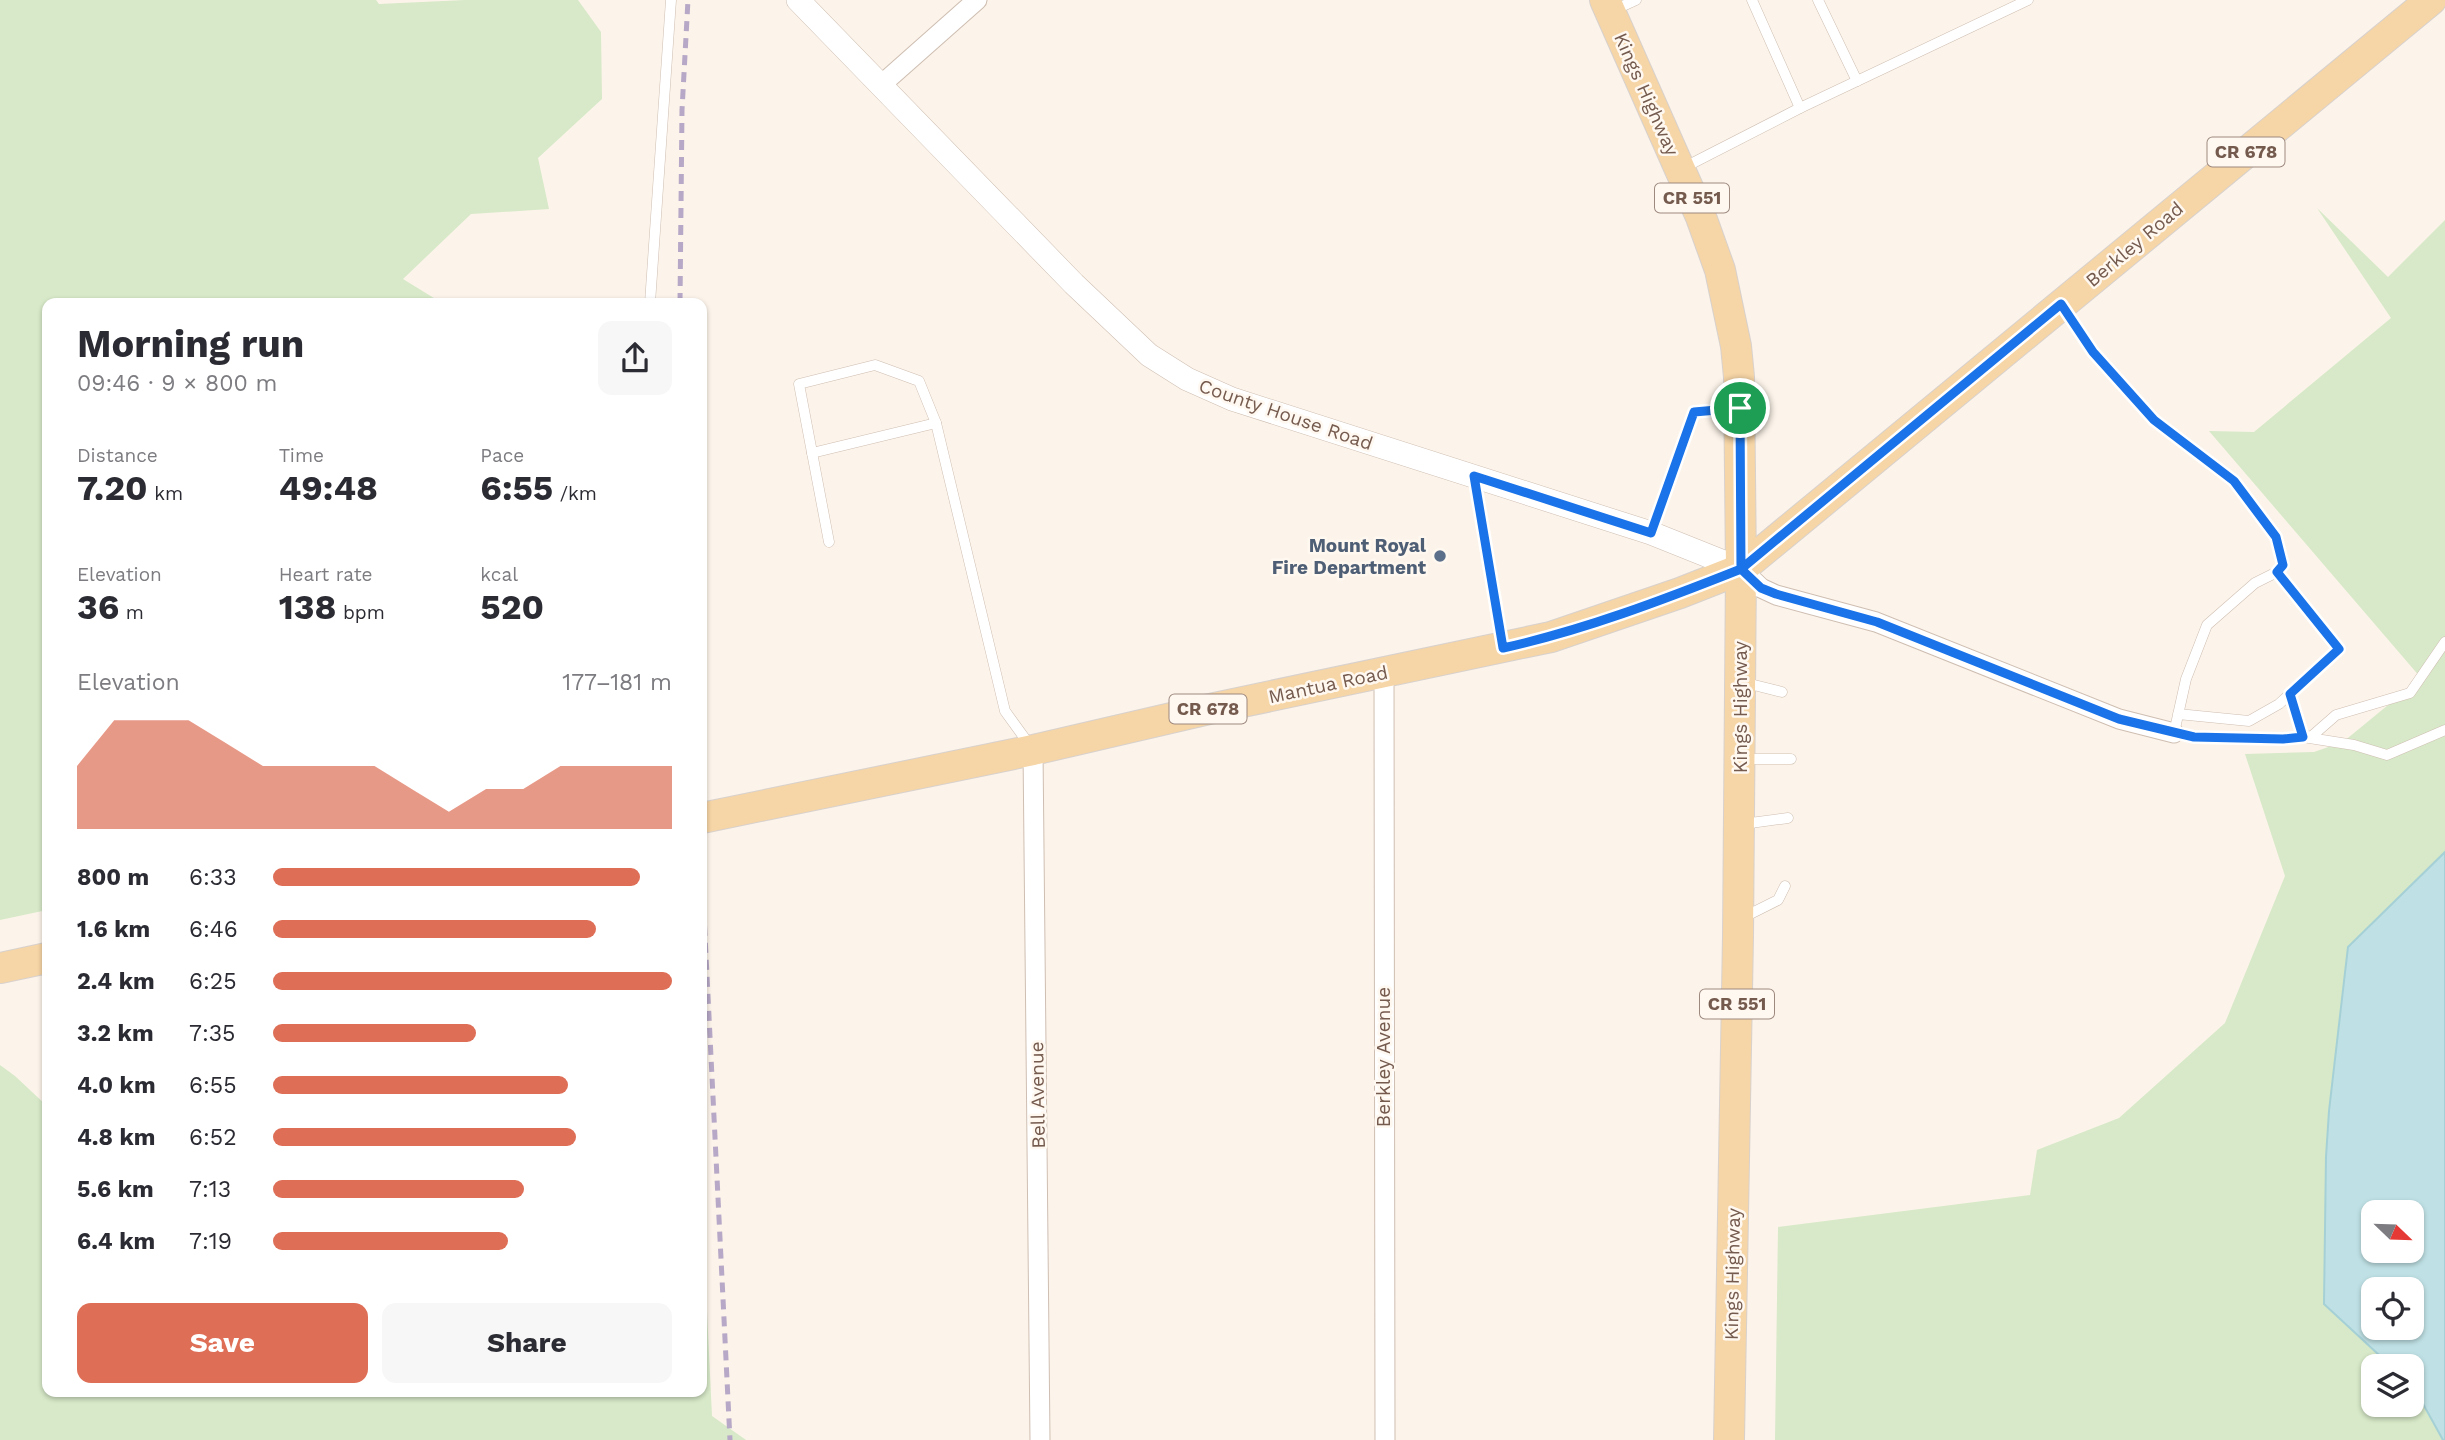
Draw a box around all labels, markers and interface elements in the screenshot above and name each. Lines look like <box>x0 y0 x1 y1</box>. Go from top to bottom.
street label: Kings Highway <box>1609 29 1684 159</box>
road number: CR 678 <box>2208 138 2284 167</box>
road number: CR 551 <box>1655 183 1729 212</box>
street label: Berkley Road <box>2081 197 2188 292</box>
button: share <box>598 321 672 395</box>
text: Morning run <box>77 322 304 366</box>
text: 09:46 · 9 × 800 m <box>77 370 278 397</box>
street label: County House Road <box>1196 374 1376 455</box>
pin <box>1710 378 1770 438</box>
icon: arrive <box>1721 389 1759 427</box>
text: Distance <box>77 444 158 467</box>
text: Time <box>279 444 324 467</box>
text: Pace <box>480 444 524 467</box>
text: 7.20 <box>77 467 148 509</box>
text: 49:48 <box>279 467 378 509</box>
text: 6:55 <box>480 467 553 509</box>
text: km <box>148 482 183 505</box>
text: /km <box>553 482 597 505</box>
place label: Mount Royal Fire Department <box>1272 534 1427 579</box>
marker: Mount Royal Fire Department <box>1432 548 1448 564</box>
text: Elevation <box>77 563 162 586</box>
text: Heart rate <box>279 563 373 586</box>
text: kcal <box>480 563 518 586</box>
text: 36 <box>77 586 119 628</box>
text: 138 <box>279 586 336 628</box>
text: 520 <box>480 586 544 628</box>
text: m <box>119 601 144 624</box>
text: bpm <box>336 601 385 624</box>
street label: Kings Highway <box>1729 641 1752 773</box>
street label: Mantua Road <box>1266 661 1390 708</box>
text: Elevation <box>77 669 180 696</box>
text: 177–181 m <box>562 669 672 696</box>
road number: CR 678 <box>1170 694 1246 724</box>
text: 800 m <box>77 864 149 891</box>
text: 6:33 <box>189 864 237 891</box>
text: 1.6 km <box>77 916 150 943</box>
text: 6:46 <box>189 916 238 943</box>
text: 2.4 km <box>77 968 155 995</box>
text: 6:25 <box>189 968 237 995</box>
street label: Berkley Avenue <box>1372 987 1395 1127</box>
road number: CR 551 <box>1700 989 1774 1018</box>
text: 3.2 km <box>77 1020 154 1047</box>
text: 7:35 <box>189 1020 236 1047</box>
street label: Bell Avenue <box>1025 1041 1050 1149</box>
text: 4.0 km <box>77 1072 156 1099</box>
text: 6:55 <box>189 1072 237 1099</box>
text: 4.8 km <box>77 1124 155 1151</box>
text: 6:52 <box>189 1124 237 1151</box>
text: 5.6 km <box>77 1176 154 1203</box>
text: 7:13 <box>189 1176 231 1203</box>
north arrow <box>2361 1200 2424 1264</box>
map controls <box>2361 1200 2424 1417</box>
street label: Kings Highway <box>1720 1207 1745 1340</box>
text: 6.4 km <box>77 1228 155 1255</box>
text: 7:19 <box>189 1228 232 1255</box>
button: locate <box>2361 1277 2424 1340</box>
button: Save <box>77 1303 368 1383</box>
button: Share <box>382 1303 672 1383</box>
button: layers <box>2361 1354 2424 1417</box>

